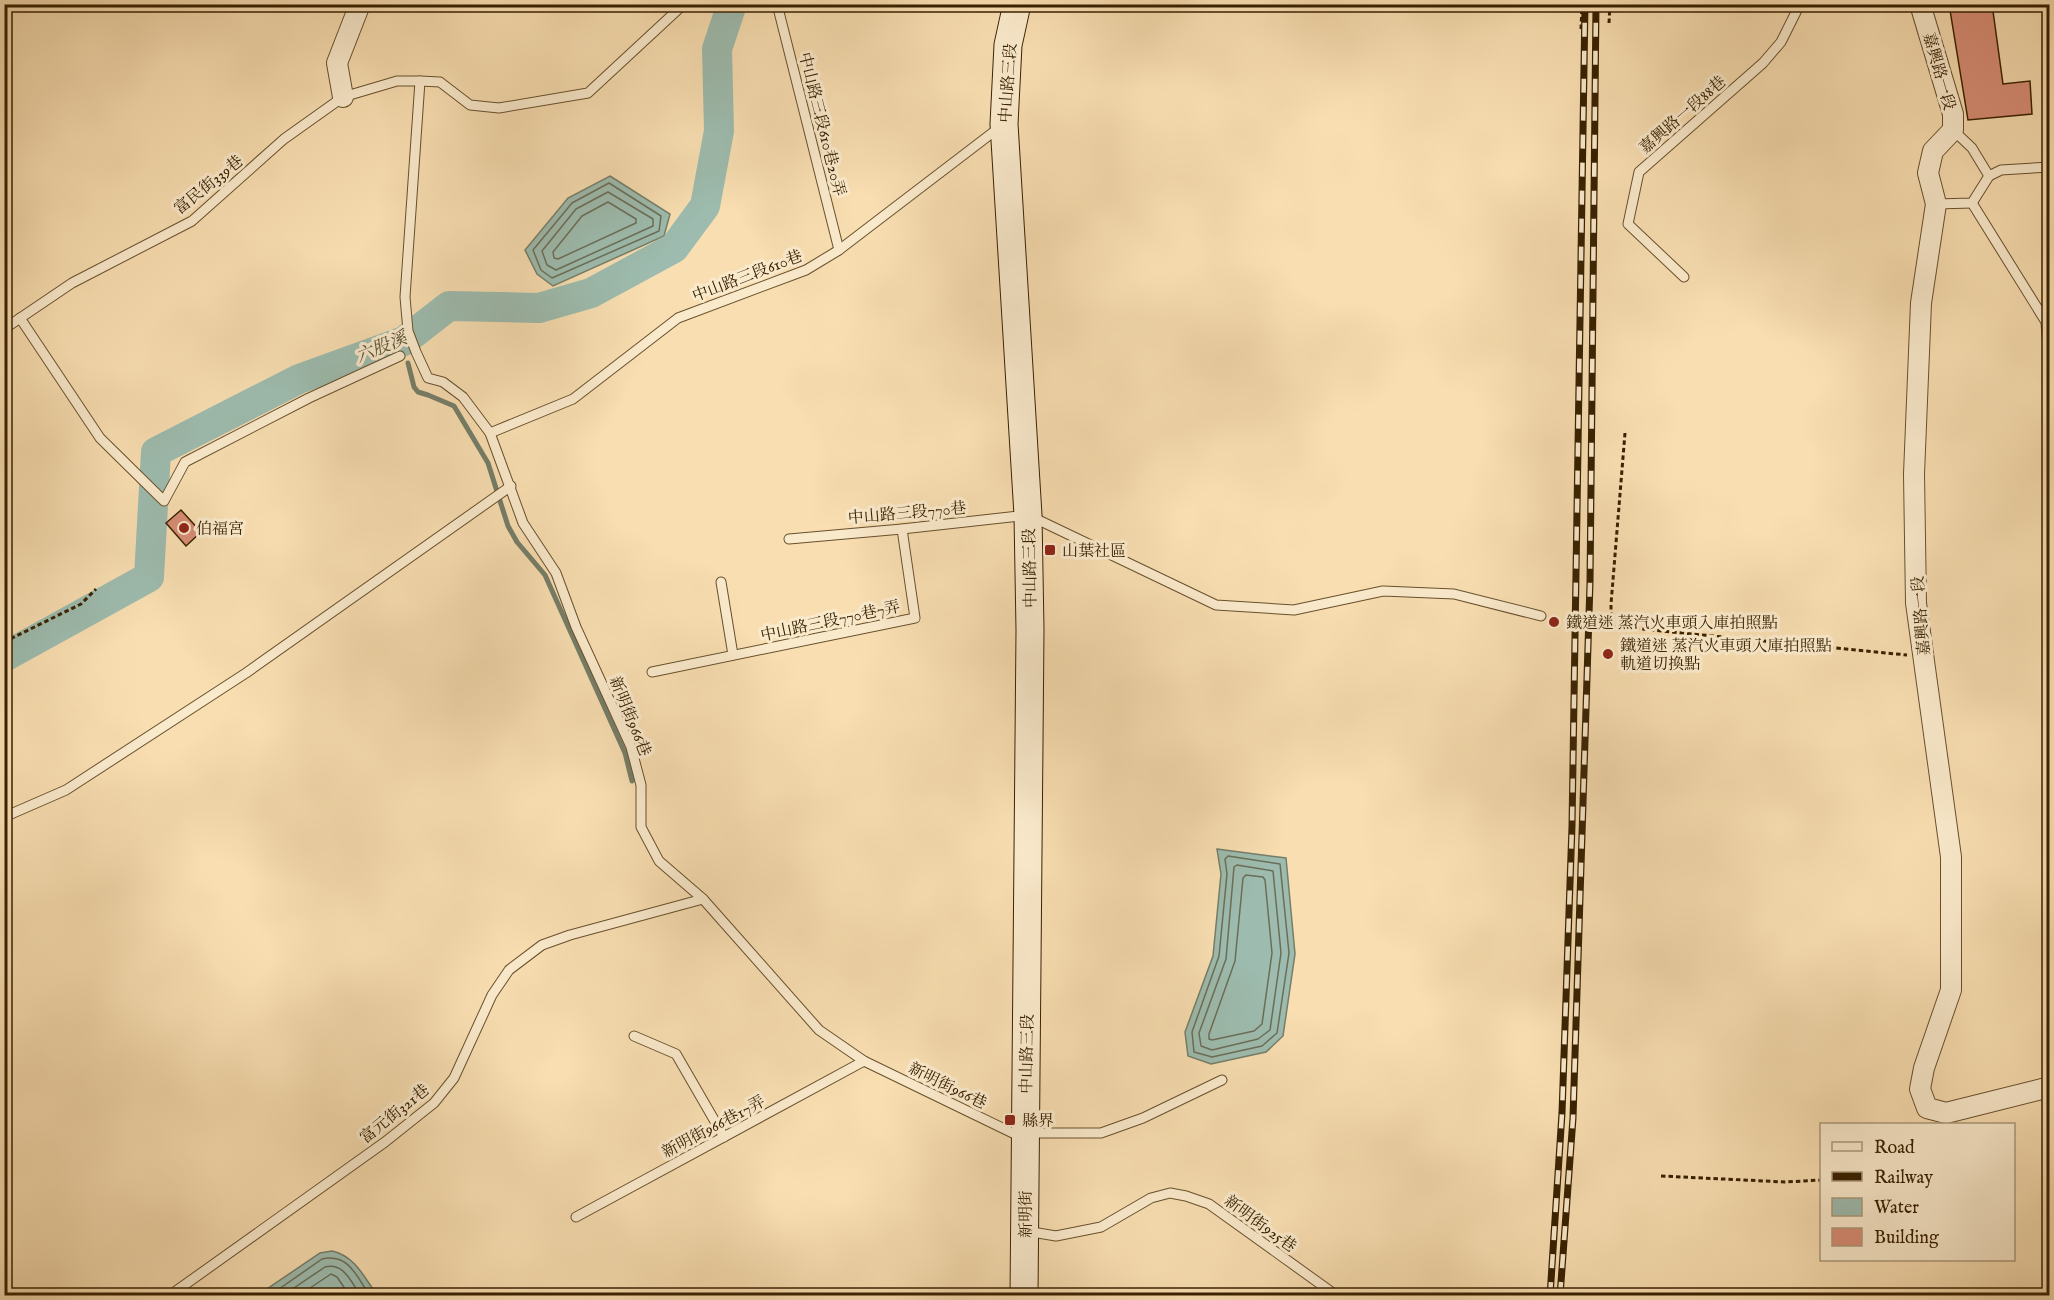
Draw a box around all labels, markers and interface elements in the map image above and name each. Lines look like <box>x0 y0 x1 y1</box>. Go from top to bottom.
street label: 嘉興路一段 <box>1917 30 1959 113</box>
street label: 中山路三段 <box>996 43 1022 124</box>
street label: 中山路三段610巷20弄 <box>793 50 849 199</box>
street label: 嘉興路一段88巷 <box>1636 72 1731 159</box>
street label: 富民街339巷 <box>171 152 248 219</box>
street label: 中山路三段610巷 <box>690 247 806 307</box>
water label: 六股溪 <box>352 326 413 370</box>
street label: 中山路三段770巷 <box>847 499 967 529</box>
place label: 伯福宮 <box>196 520 244 540</box>
marker: 伯福宮 <box>177 521 191 535</box>
street label: 中山路三段 <box>1020 528 1042 608</box>
place label: 山葉社區 <box>1062 542 1126 562</box>
marker: 山葉社區 <box>1043 543 1057 557</box>
street label: 嘉興路一段 <box>1909 575 1935 657</box>
street label: 中山路三段770巷7弄 <box>759 597 902 647</box>
place label: 鐵道迷 蒸汽火車頭入庫拍照點 <box>1566 614 1778 634</box>
marker: 鐵道迷 蒸汽火車頭入庫拍照點 <box>1547 615 1561 629</box>
place label: 鐵道迷 蒸汽火車頭入庫拍照點 軌道切換點 <box>1620 637 1832 675</box>
marker: 鐵道迷 蒸汽火車頭入庫拍照點 軌道切換點 <box>1601 647 1615 661</box>
street label: 新明街966巷 <box>604 674 654 760</box>
street label: 中山路三段 <box>1017 1014 1039 1094</box>
street label: 新明街966巷 <box>905 1059 989 1114</box>
street label: 富元街321巷 <box>357 1081 434 1149</box>
street label: 新明街966巷17弄 <box>659 1092 769 1163</box>
place label: 縣界 <box>1022 1112 1054 1132</box>
marker: 縣界 <box>1003 1113 1017 1127</box>
legend <box>1820 1123 2015 1261</box>
text: Road <box>1874 1137 1915 1160</box>
text: Railway <box>1874 1167 1933 1190</box>
street label: 新明街 <box>1017 1190 1037 1238</box>
street label: 新明街925巷 <box>1220 1192 1300 1257</box>
text: Water <box>1874 1197 1919 1220</box>
text: Building <box>1874 1227 1939 1250</box>

